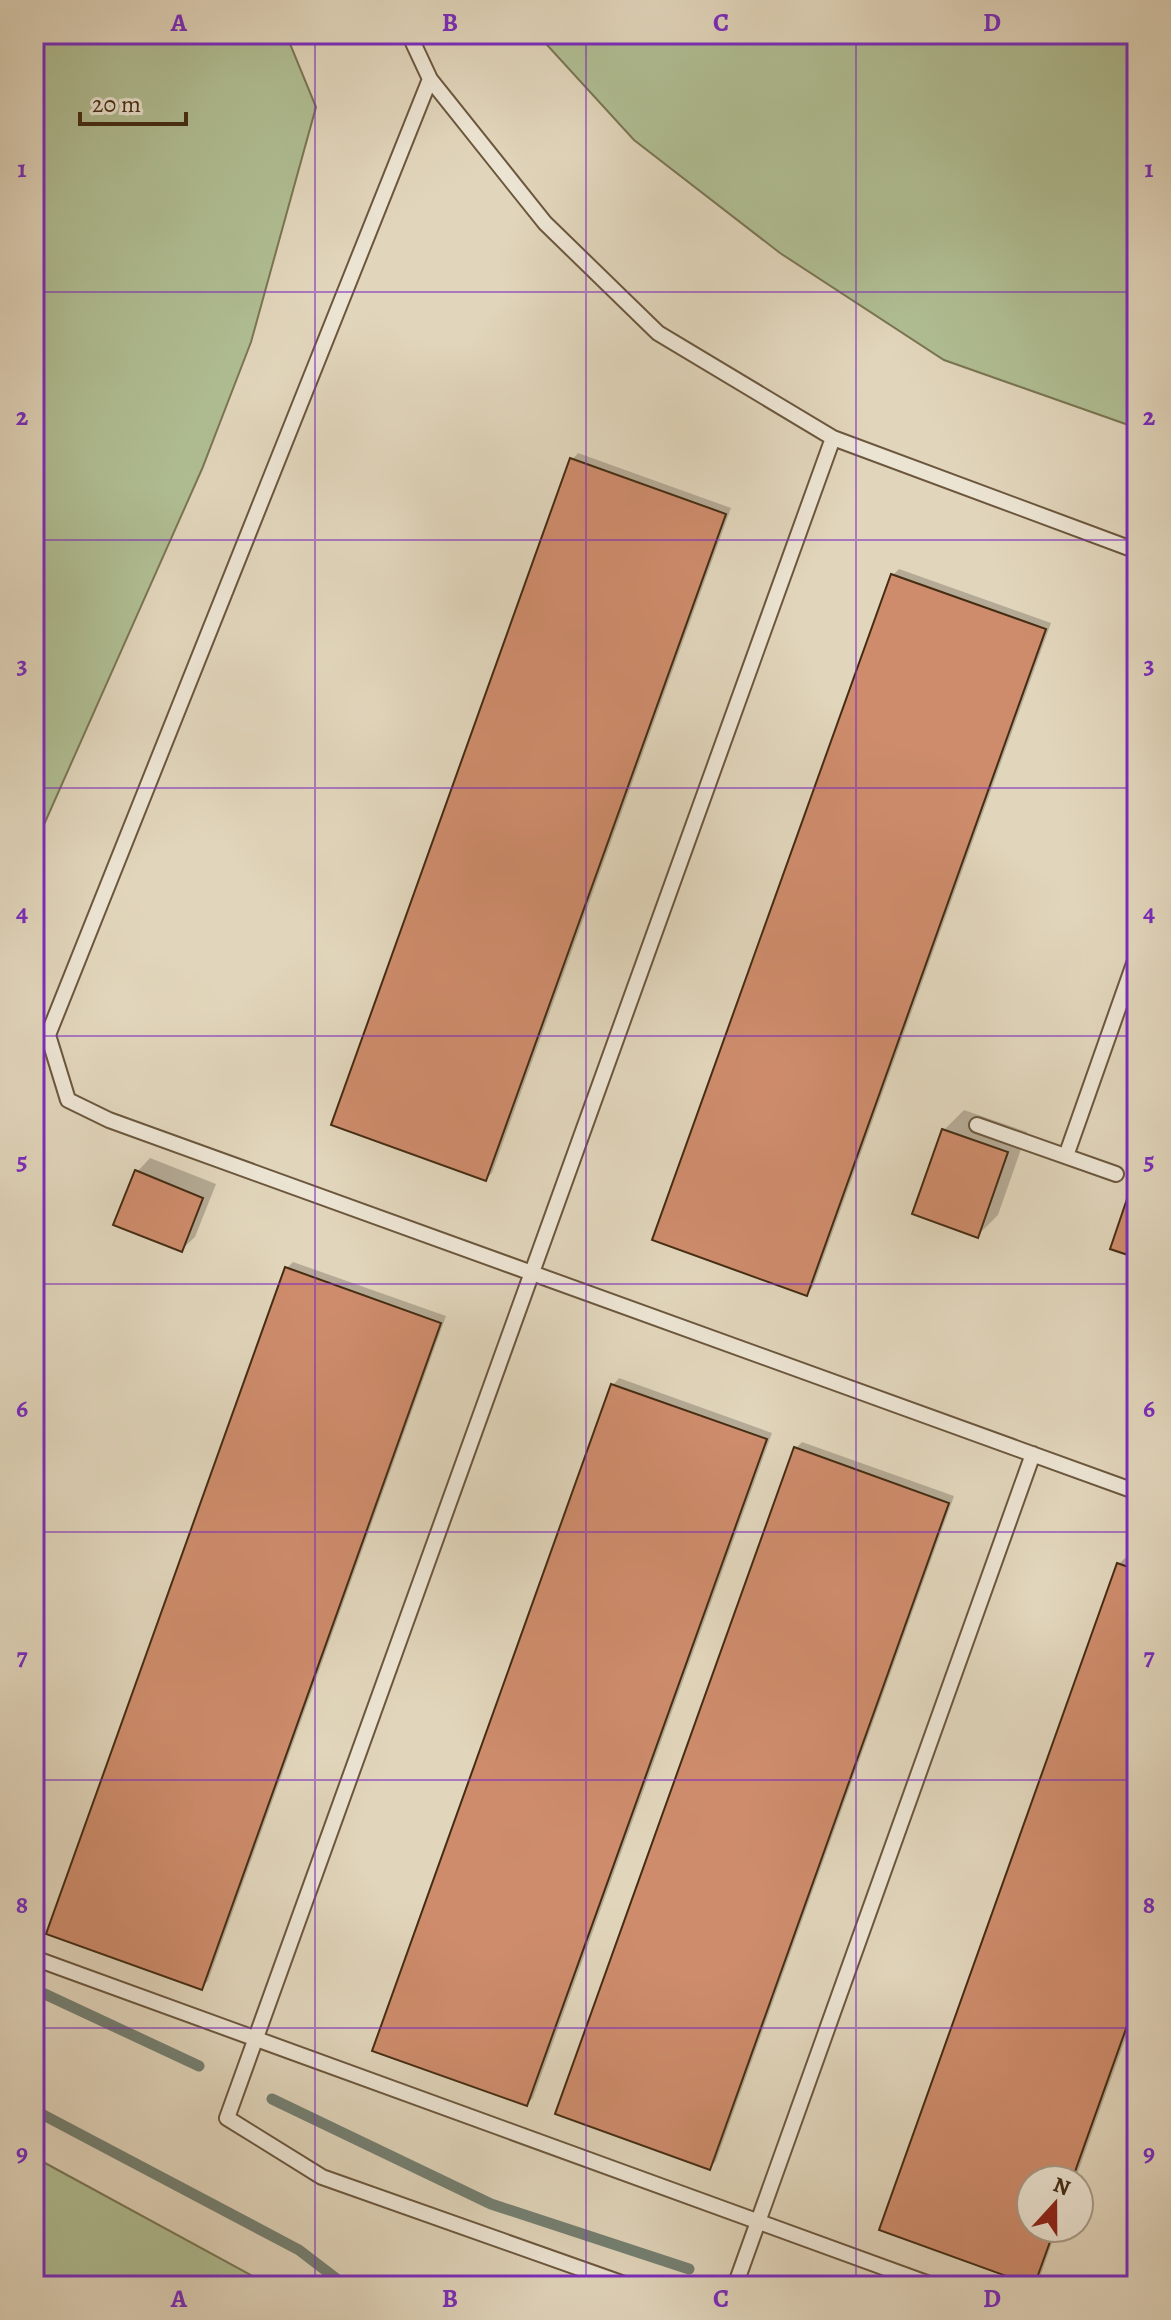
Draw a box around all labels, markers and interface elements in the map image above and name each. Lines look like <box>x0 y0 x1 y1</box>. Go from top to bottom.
text: A <box>170 5 188 40</box>
text: B <box>442 5 458 40</box>
text: C <box>713 5 729 40</box>
text: D <box>983 5 1001 40</box>
scale bar <box>80 76 186 126</box>
text: 20 m <box>92 88 141 120</box>
text: 1 <box>17 151 27 186</box>
text: 1 <box>1144 151 1154 186</box>
text: 2 <box>16 399 29 434</box>
text: 2 <box>1143 399 1156 434</box>
text: 3 <box>16 647 28 682</box>
text: 3 <box>1143 647 1155 682</box>
text: 4 <box>16 895 28 930</box>
text: 4 <box>1143 895 1155 930</box>
text: 5 <box>16 1143 28 1178</box>
text: 5 <box>1143 1143 1155 1178</box>
text: 6 <box>16 1391 28 1426</box>
text: 6 <box>1143 1391 1155 1426</box>
text: 7 <box>16 1639 28 1674</box>
text: 7 <box>1143 1639 1155 1674</box>
text: 8 <box>16 1887 28 1922</box>
text: 8 <box>1143 1887 1155 1922</box>
text: 9 <box>16 2135 28 2170</box>
text: 9 <box>1143 2135 1155 2170</box>
north arrow <box>1015 2164 1095 2244</box>
text: N <box>1049 2169 1075 2203</box>
text: A <box>170 2281 188 2316</box>
text: B <box>442 2281 458 2316</box>
text: C <box>713 2281 729 2316</box>
text: D <box>983 2281 1001 2316</box>

